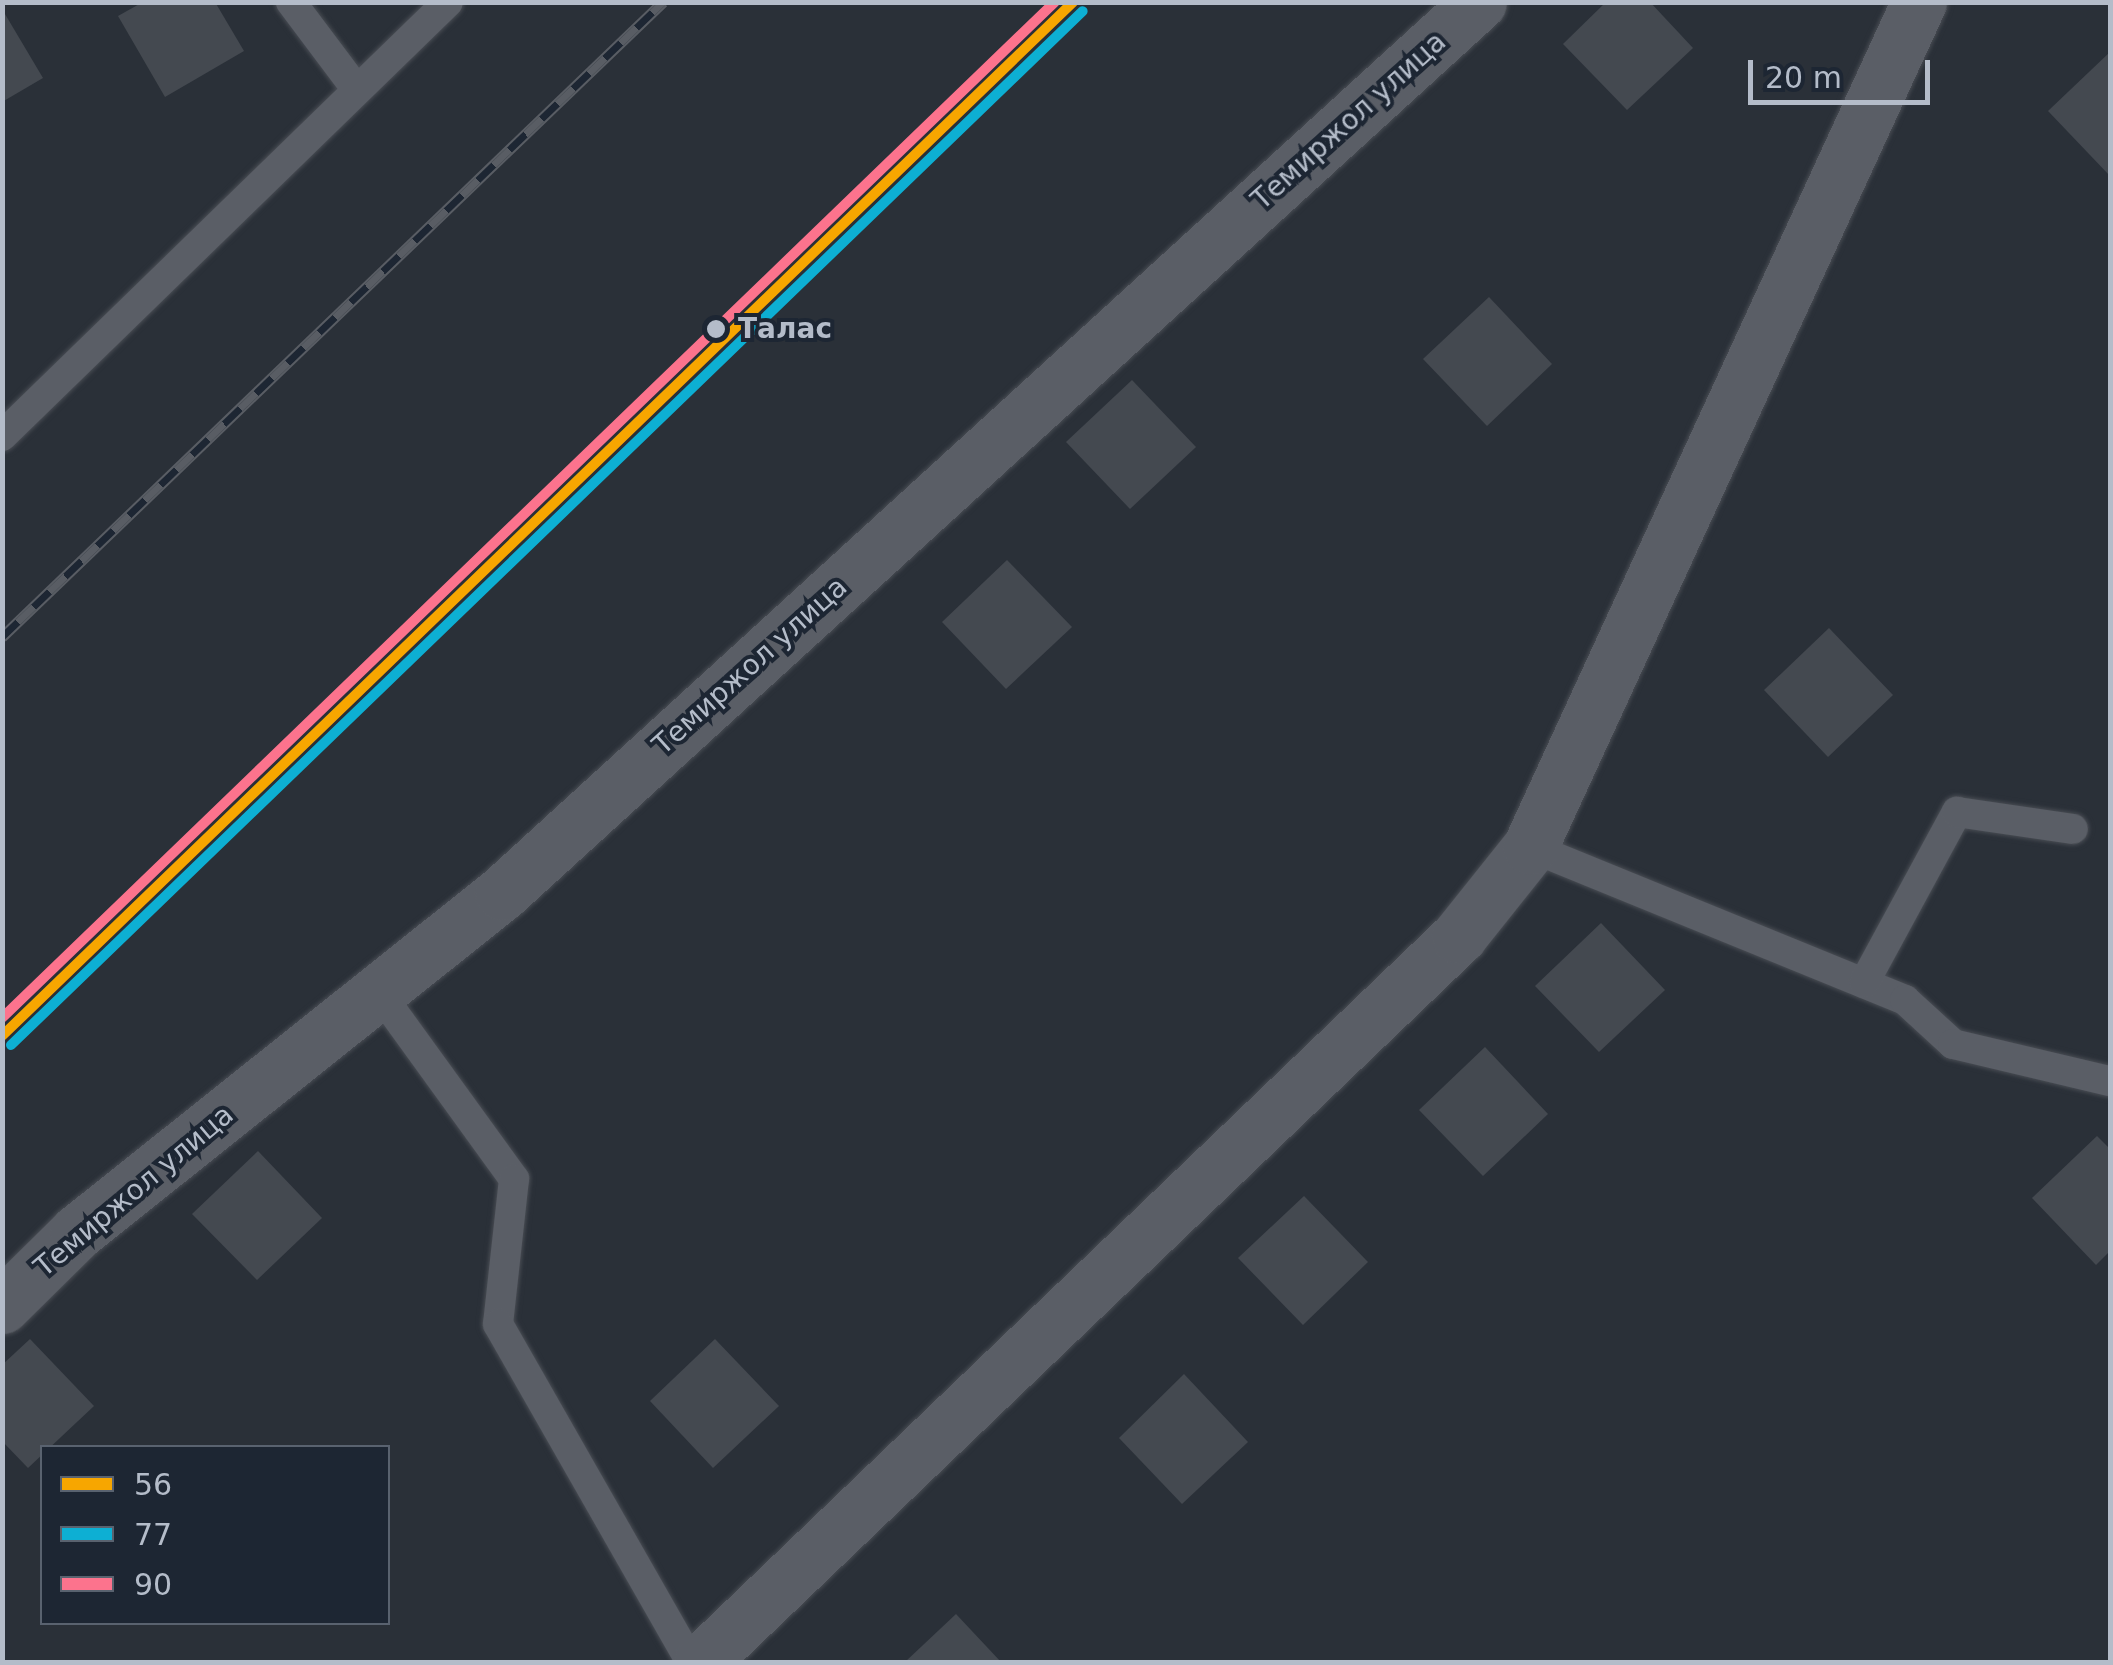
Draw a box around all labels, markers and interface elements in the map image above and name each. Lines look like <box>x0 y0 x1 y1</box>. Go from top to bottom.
street label: Темиржол улица <box>1245 25 1453 217</box>
scale bar <box>1753 40 1936 102</box>
text: 20 m <box>1765 60 1842 95</box>
place label: Талас <box>738 312 832 346</box>
marker: Талас <box>703 316 729 342</box>
street label: Темиржол улица <box>646 570 854 762</box>
street label: Темиржол улица <box>28 1098 240 1284</box>
legend <box>40 1445 390 1625</box>
text: 56 <box>134 1467 172 1502</box>
text: 77 <box>134 1517 172 1552</box>
text: 90 <box>134 1567 172 1602</box>

